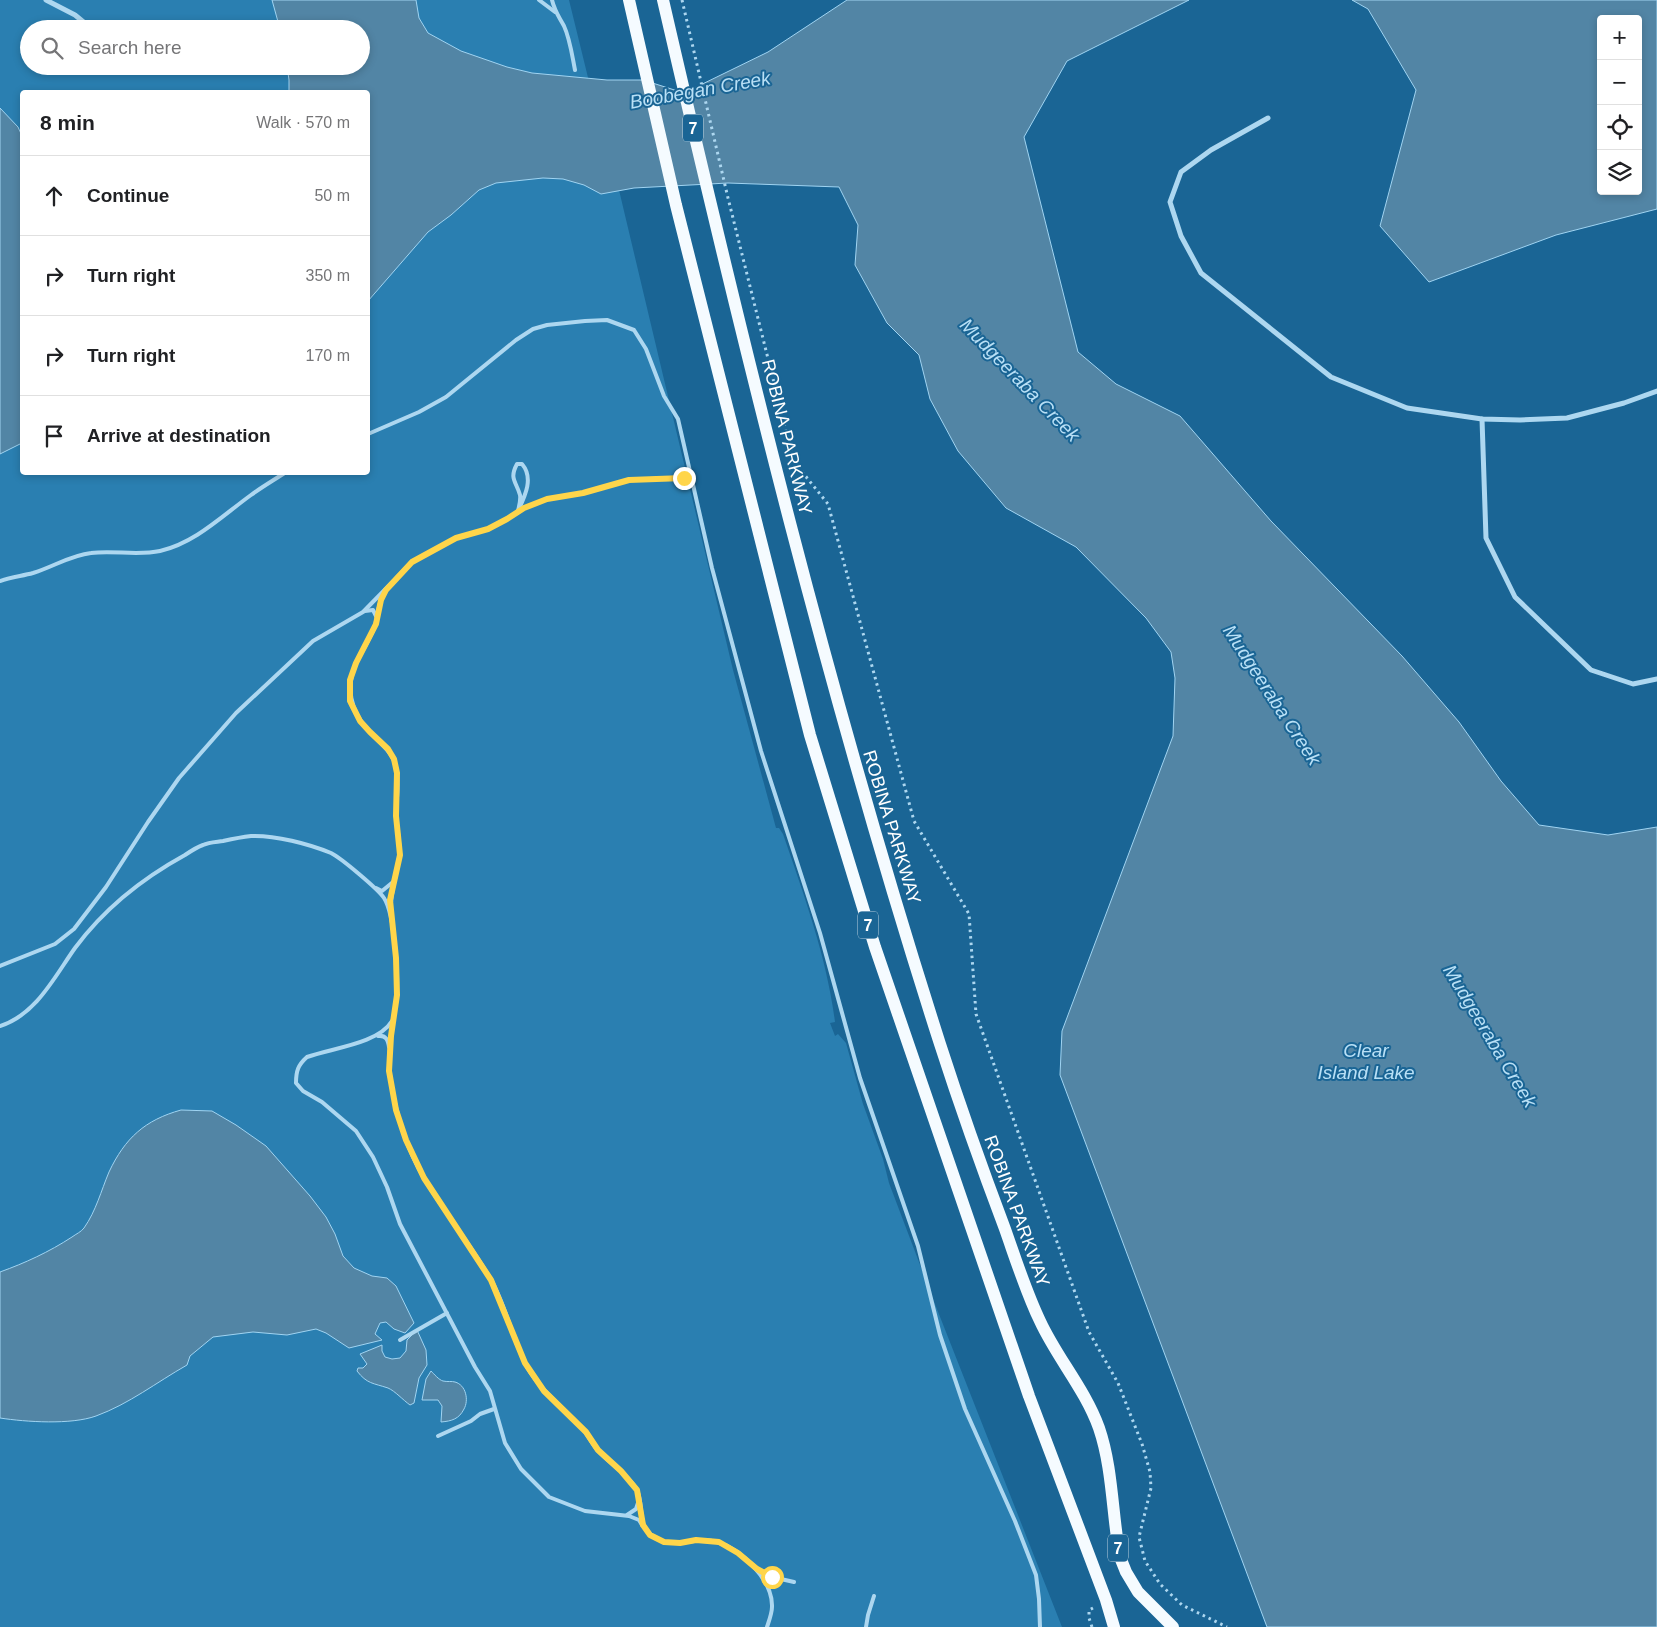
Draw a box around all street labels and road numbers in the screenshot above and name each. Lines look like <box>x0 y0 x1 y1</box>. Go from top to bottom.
road number: 7 <box>683 115 703 142</box>
street label: ROBINA PARKWAY <box>758 357 816 517</box>
street label: ROBINA PARKWAY <box>859 748 925 906</box>
road number: 7 <box>858 912 878 938</box>
street label: ROBINA PARKWAY <box>980 1133 1054 1289</box>
road number: 7 <box>1108 1535 1128 1562</box>

